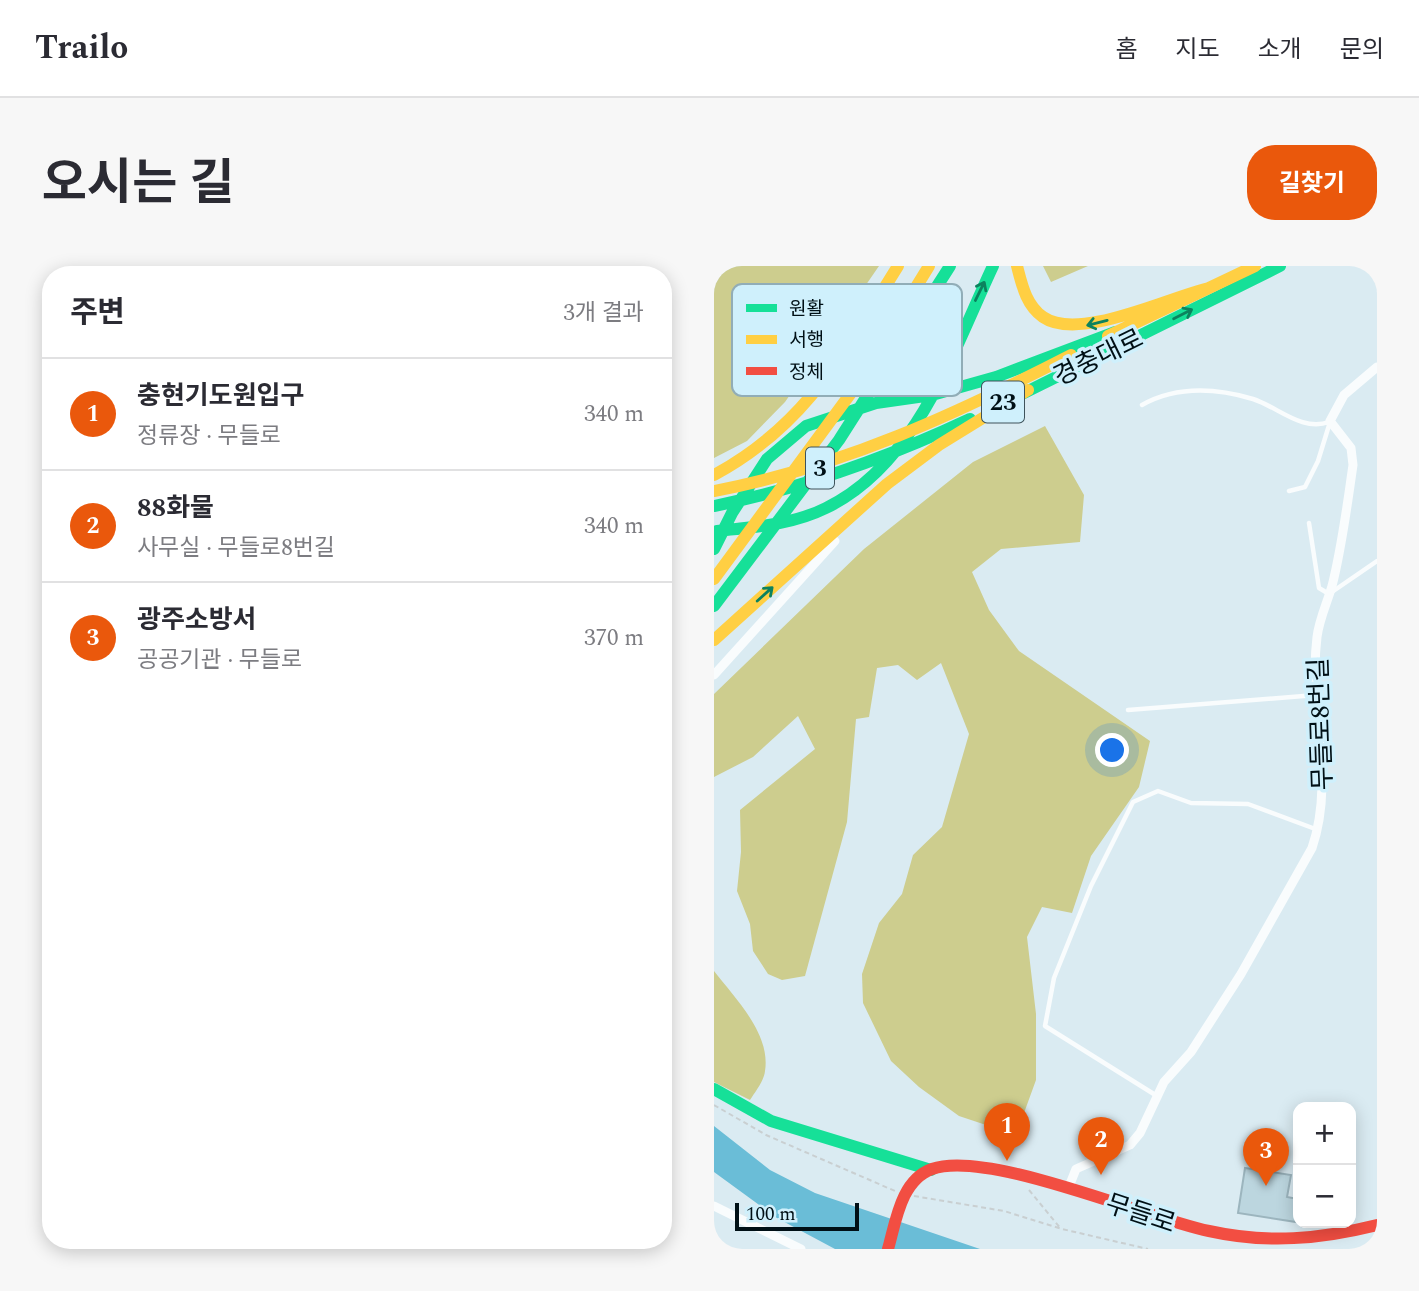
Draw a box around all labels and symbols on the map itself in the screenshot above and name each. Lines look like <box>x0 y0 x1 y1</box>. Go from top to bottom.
one-way arrow <box>974 281 988 302</box>
legend <box>732 284 962 396</box>
text: 원활 <box>789 295 824 324</box>
one-way arrow <box>1172 307 1193 321</box>
one-way arrow <box>1087 317 1109 330</box>
street label: 경충대로 <box>1047 319 1150 397</box>
text: 서행 <box>789 326 824 355</box>
text: 정체 <box>789 358 824 387</box>
road number: 23 <box>982 382 1024 422</box>
road number: 3 <box>806 448 834 488</box>
one-way arrow <box>756 586 774 602</box>
street label: 무들로8번길 <box>1299 657 1343 791</box>
your location <box>1095 733 1129 767</box>
pin: 1 <box>984 1103 1030 1161</box>
pin: 2 <box>1078 1117 1124 1175</box>
pin: 3 <box>1243 1128 1289 1186</box>
street label: 무들로 <box>1100 1184 1181 1244</box>
scale bar <box>735 1200 859 1232</box>

